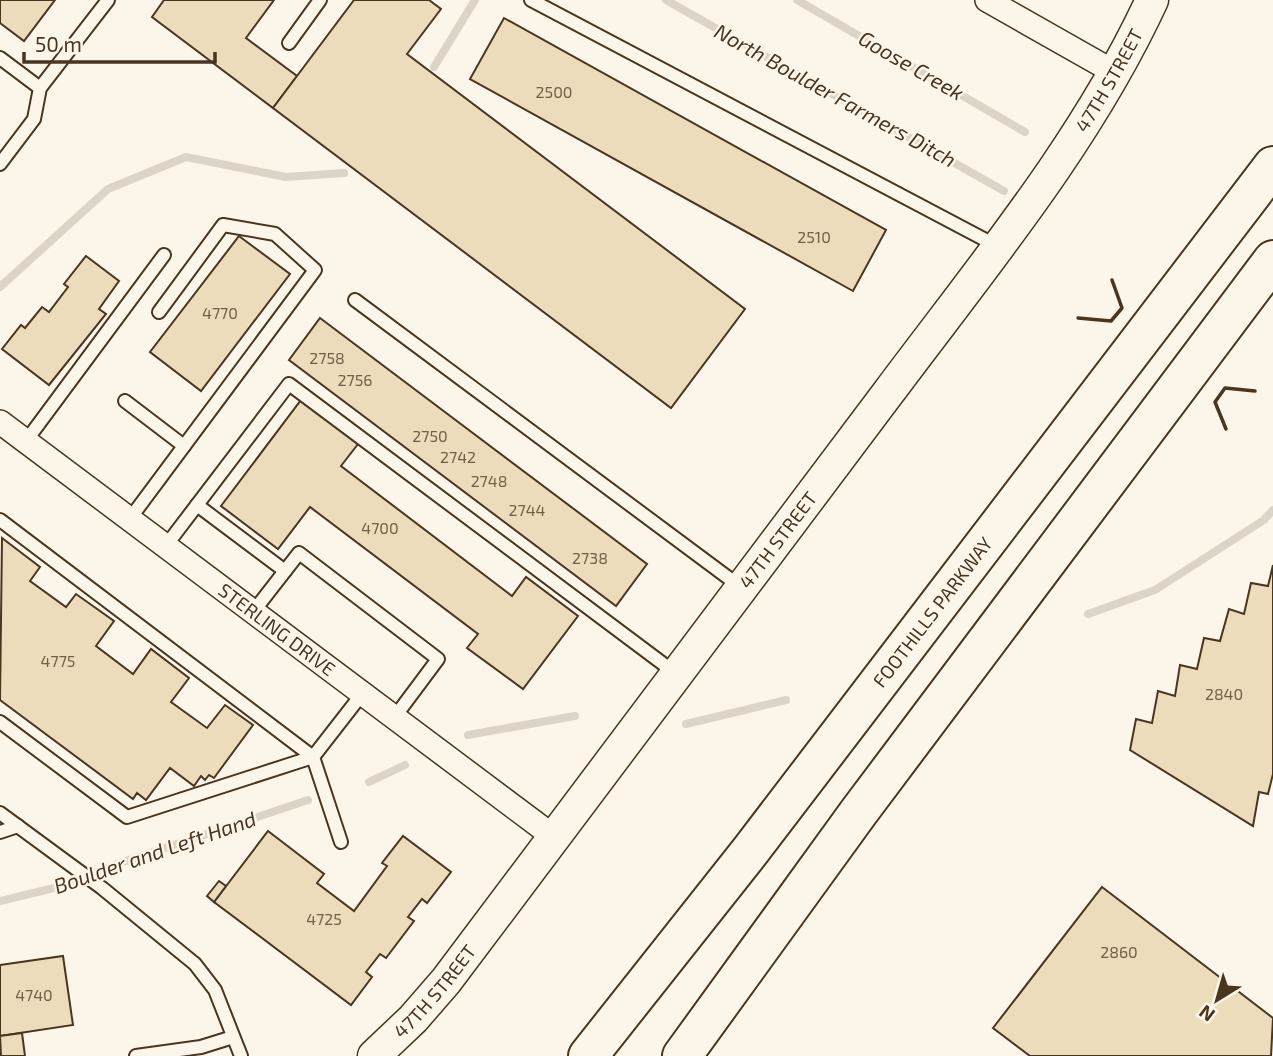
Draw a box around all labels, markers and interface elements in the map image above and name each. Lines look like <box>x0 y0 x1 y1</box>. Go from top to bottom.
water label: North Boulder Farmers Ditch <box>711 18 961 172</box>
scale bar <box>24 21 215 65</box>
water label: Goose Creek <box>855 25 969 105</box>
street label: 47TH STREET <box>1070 25 1147 136</box>
text: 50 m <box>35 31 82 56</box>
house number: 2500 <box>536 82 572 101</box>
house number: 2510 <box>797 227 831 246</box>
house number: 4770 <box>202 303 238 322</box>
house number: 2758 <box>309 348 345 367</box>
house number: 2756 <box>338 370 372 389</box>
house number: 2750 <box>412 426 448 445</box>
house number: 2742 <box>440 447 476 466</box>
house number: 2748 <box>471 471 507 490</box>
street label: 47TH STREET <box>734 487 821 593</box>
house number: 2744 <box>509 500 546 519</box>
house number: 4700 <box>361 518 399 537</box>
street label: FOOTHILLS PARKWAY <box>868 532 997 691</box>
house number: 2738 <box>572 548 608 567</box>
street label: STERLING DRIVE <box>214 578 340 680</box>
house number: 4775 <box>41 651 75 670</box>
house number: 2840 <box>1205 684 1243 703</box>
water label: Boulder and Left Hand <box>50 805 259 898</box>
house number: 4725 <box>306 909 342 928</box>
street label: 47TH STREET <box>389 940 480 1042</box>
house number: 2860 <box>1100 942 1138 961</box>
north arrow <box>1182 965 1252 1035</box>
house number: 4740 <box>15 985 53 1004</box>
text: N <box>1194 1001 1219 1027</box>

